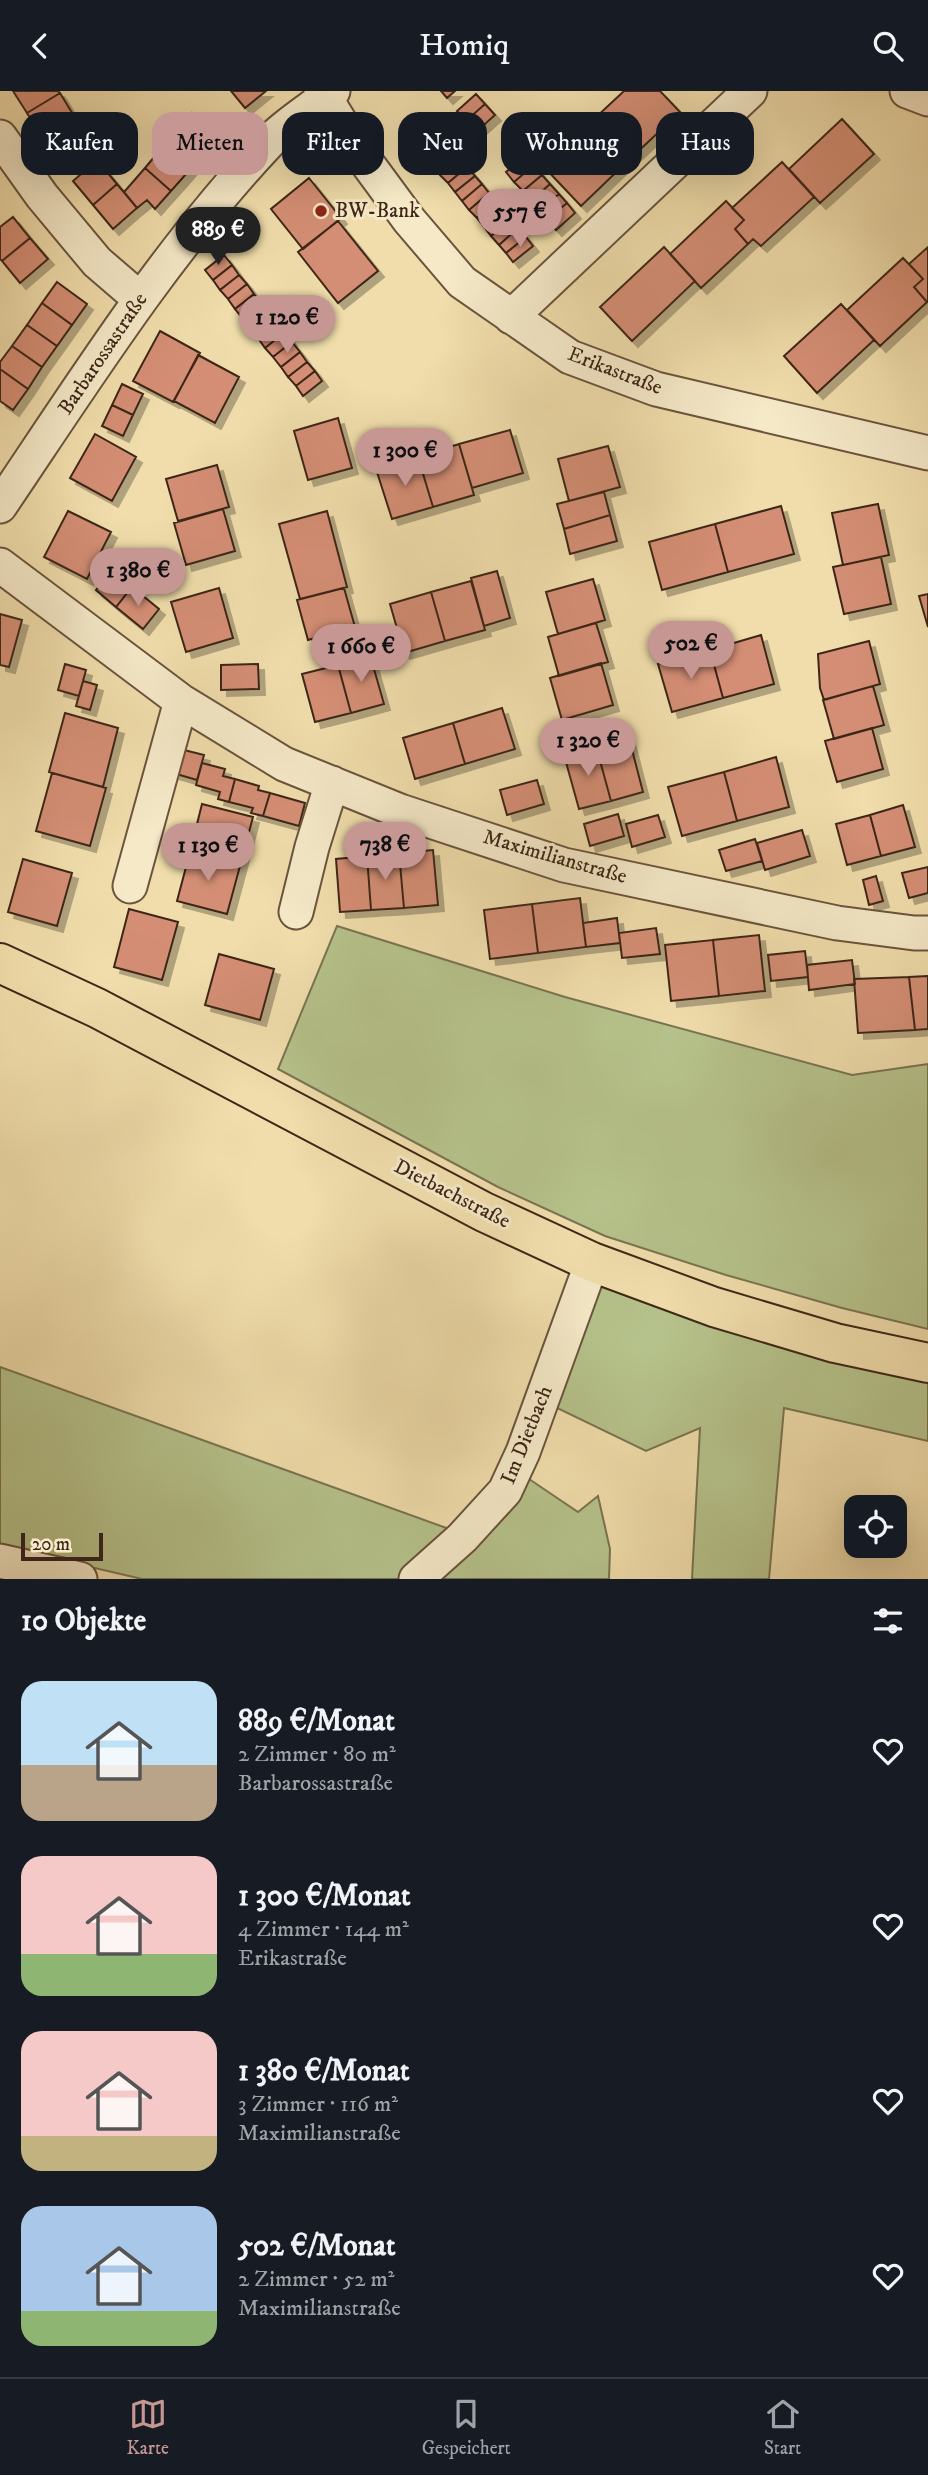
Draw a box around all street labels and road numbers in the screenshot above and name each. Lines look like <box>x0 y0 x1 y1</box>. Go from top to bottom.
street label: Barbarossastraße <box>53 288 154 420</box>
street label: Erikastraße <box>564 341 666 401</box>
street label: Maximilianstraße <box>480 824 630 890</box>
street label: Dietbachstraße <box>389 1154 515 1235</box>
street label: Im Dietbach <box>495 1382 559 1488</box>

